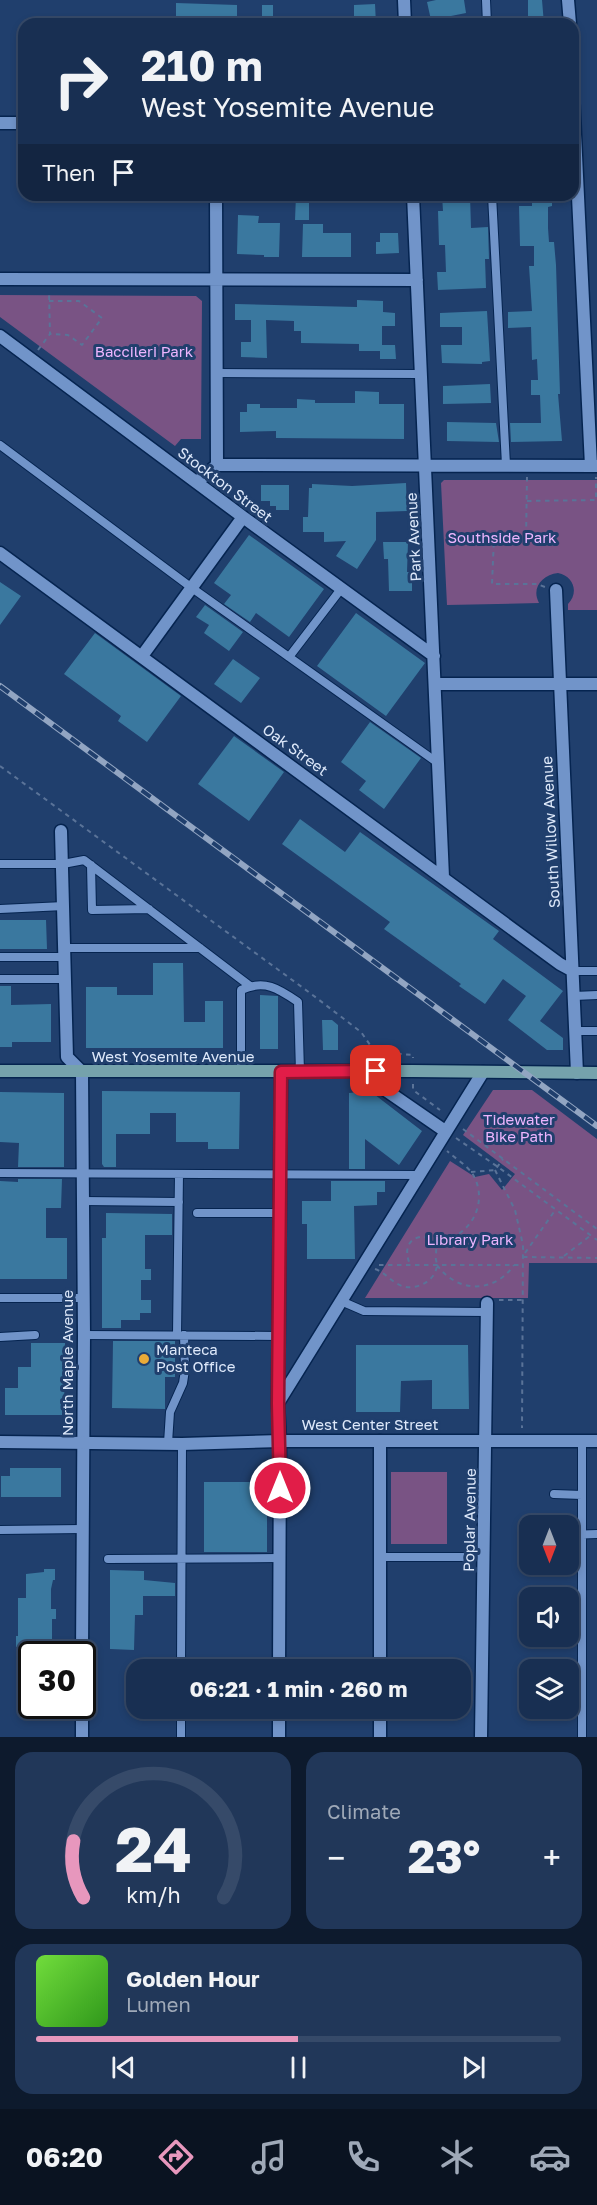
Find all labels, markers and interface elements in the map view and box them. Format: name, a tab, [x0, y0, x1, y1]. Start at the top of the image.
text: 210 m	[141, 40, 263, 90]
icon: right	[42, 42, 120, 120]
text: West Yosemite Avenue	[141, 91, 434, 123]
icon: arrive	[107, 156, 140, 189]
text: Then	[42, 159, 95, 186]
park label: Baccileri Park	[95, 342, 194, 360]
street label: Stockton Street	[175, 443, 276, 526]
street label: Park Avenue	[402, 492, 424, 582]
park label: Southside Park	[447, 528, 557, 546]
street label: Oak Street	[259, 720, 332, 779]
street label: South Willow Avenue	[537, 755, 563, 909]
pin	[350, 1045, 401, 1096]
street label: West Yosemite Avenue	[92, 1047, 255, 1065]
icon: arrive	[359, 1054, 392, 1087]
park label: Tidewater Bike Path	[483, 1110, 555, 1145]
park label: Library Park	[427, 1230, 514, 1248]
street label: North Maple Avenue	[58, 1290, 76, 1436]
place label: Manteca Post Office	[156, 1340, 236, 1375]
marker: Manteca Post Office	[137, 1352, 151, 1366]
street label: West Center Street	[302, 1415, 438, 1433]
position arrow	[248, 1456, 312, 1520]
street label: Poplar Avenue	[459, 1468, 479, 1572]
north arrow	[519, 1515, 579, 1575]
map controls	[519, 1515, 579, 1719]
button: sound	[519, 1587, 579, 1647]
speed limit sign: 30	[18, 1641, 96, 1719]
button: layers	[519, 1659, 579, 1719]
text: 06:21 · 1 min · 260 m	[190, 1675, 408, 1702]
text: Climate	[327, 1799, 401, 1823]
text: 24	[114, 1811, 192, 1886]
text: 23°	[408, 1829, 480, 1883]
text: −	[327, 1838, 345, 1877]
text: +	[543, 1838, 561, 1877]
text: km/h	[126, 1882, 180, 1908]
text: Golden Hour	[126, 1965, 260, 1992]
text: Lumen	[126, 1992, 191, 2016]
icon: previous	[107, 2051, 140, 2084]
icon: pause	[282, 2051, 315, 2084]
icon: next	[457, 2051, 490, 2084]
icon: directions	[155, 2136, 197, 2178]
icon: music	[248, 2136, 290, 2178]
icon: phone	[342, 2136, 384, 2178]
icon: climate	[436, 2136, 478, 2178]
icon: car	[529, 2136, 571, 2178]
text: 06:20	[26, 2141, 103, 2173]

